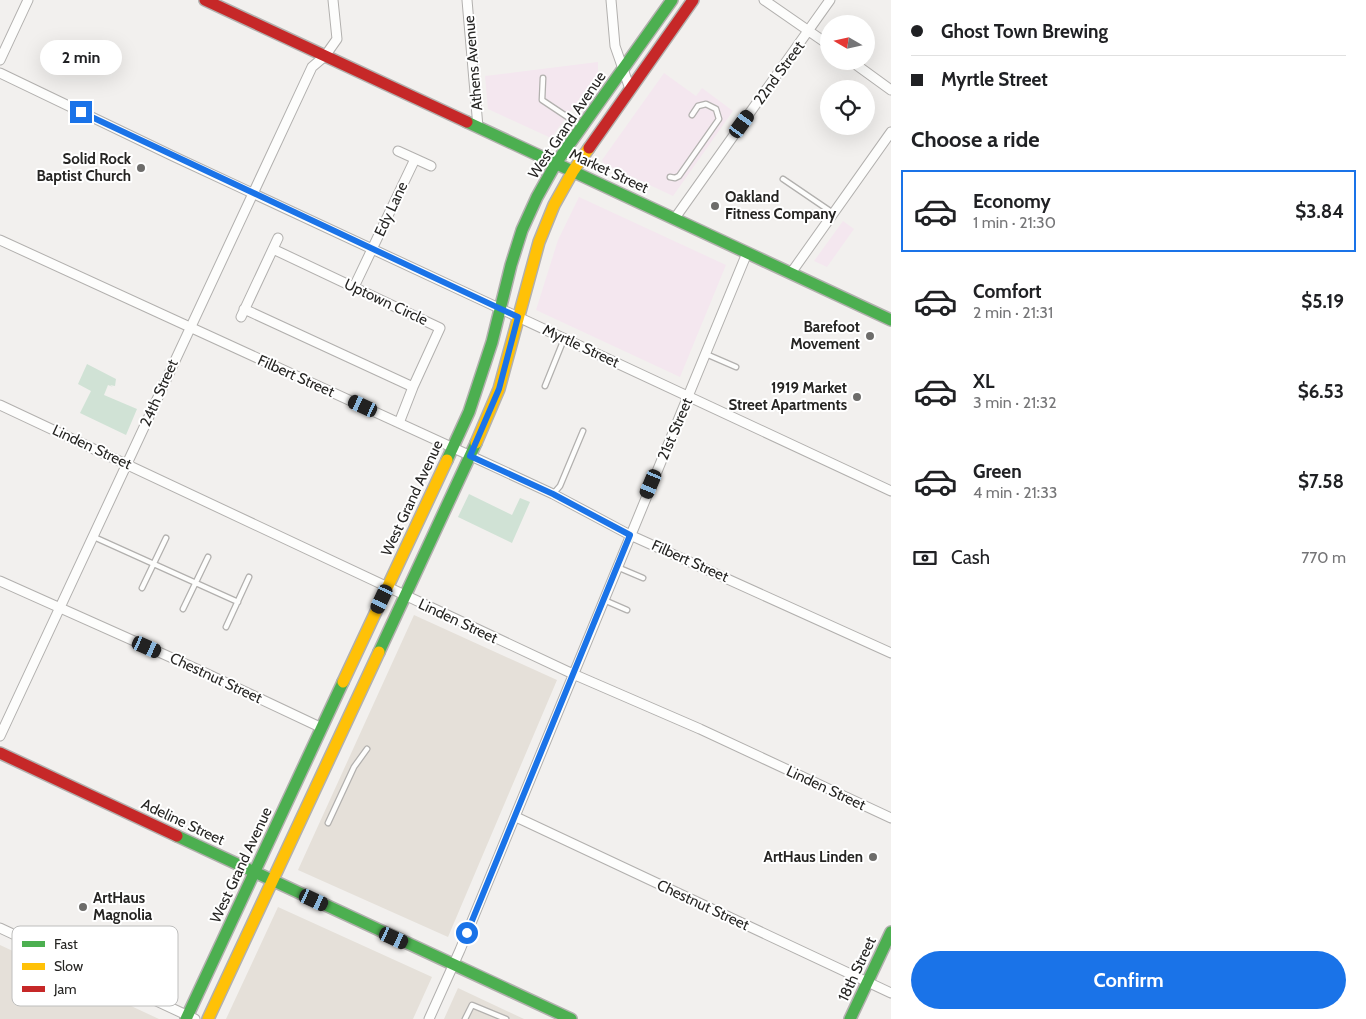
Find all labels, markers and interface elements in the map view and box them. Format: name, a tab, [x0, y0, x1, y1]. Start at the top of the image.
street label: Athens Avenue	[460, 14, 486, 111]
north arrow	[820, 15, 875, 70]
map controls	[820, 15, 875, 135]
text: Ghost Town Brewing	[941, 20, 1108, 43]
street label: 22nd Street	[750, 38, 808, 108]
callout: 2 min	[40, 39, 122, 74]
text: 2 min	[62, 48, 100, 67]
street label: West Grand Avenue	[524, 68, 610, 182]
text: Myrtle Street	[941, 68, 1048, 91]
button: locate	[820, 80, 875, 135]
route end	[70, 101, 92, 123]
car	[727, 107, 756, 141]
text: Choose a ride	[911, 126, 1040, 153]
street label: Market Street	[567, 145, 651, 197]
place label: Solid Rock Baptist Church	[36, 150, 132, 185]
marker: Solid Rock Baptist Church	[135, 162, 147, 174]
street label: Edy Lane	[371, 179, 412, 239]
place label: Oakland Fitness Company	[725, 188, 837, 223]
icon: car	[913, 189, 958, 234]
text: Economy	[973, 190, 1051, 213]
marker: Oakland Fitness Company	[709, 200, 721, 212]
text: $3.84	[1295, 200, 1344, 223]
text: 1 min · 21:30	[973, 213, 1056, 232]
street label: Uptown Circle	[341, 275, 431, 329]
icon: car	[913, 279, 958, 324]
text: Comfort	[973, 280, 1042, 303]
text: $5.19	[1301, 290, 1344, 313]
text: 2 min · 21:31	[973, 303, 1053, 322]
place label: Barefoot Movement	[790, 318, 860, 353]
street label: Myrtle Street	[540, 320, 622, 372]
marker: Barefoot Movement	[864, 330, 876, 342]
street label: Filbert Street	[255, 351, 337, 401]
street label: 24th Street	[136, 357, 182, 429]
icon: car	[913, 369, 958, 414]
text: XL	[973, 370, 994, 393]
place label: 1919 Market Street Apartments	[729, 379, 847, 414]
text: $6.53	[1298, 380, 1344, 403]
marker: 1919 Market Street Apartments	[851, 391, 863, 403]
car	[346, 393, 379, 419]
text: 3 min · 21:32	[973, 393, 1057, 412]
street label: 21st Street	[654, 395, 696, 463]
street label: Linden Street	[49, 421, 135, 473]
street label: West Grand Avenue	[377, 437, 447, 559]
icon: car	[913, 459, 958, 504]
text: Green	[973, 460, 1022, 483]
car	[638, 467, 663, 501]
text: $7.58	[1298, 470, 1344, 493]
text: 4 min · 21:33	[973, 483, 1057, 502]
street label: Filbert Street	[649, 536, 731, 586]
icon: cash	[911, 544, 939, 572]
text: Cash	[951, 546, 990, 569]
text: 770 m	[1301, 548, 1346, 567]
car	[368, 582, 395, 616]
street label: Linden Street	[415, 595, 501, 647]
car	[130, 634, 163, 660]
street label: Chestnut Street	[167, 649, 265, 707]
street label: Linden Street	[783, 762, 869, 814]
street label: Adeline Street	[139, 795, 227, 849]
street label: West Grand Avenue	[206, 804, 276, 926]
place label: ArtHaus Linden	[764, 848, 863, 866]
marker: ArtHaus Linden	[867, 851, 879, 863]
street label: Chestnut Street	[654, 876, 752, 934]
car	[297, 887, 330, 913]
place label: ArtHaus Magnolia	[93, 889, 153, 924]
marker: ArtHaus Magnolia	[77, 901, 89, 913]
route start	[456, 922, 478, 944]
car	[377, 925, 410, 951]
legend	[12, 926, 178, 1006]
street label: 18th Street	[834, 934, 880, 1004]
text: Fast	[54, 935, 78, 953]
button: Confirm	[911, 951, 1346, 1009]
text: Slow	[54, 957, 83, 975]
text: Jam	[53, 980, 76, 998]

